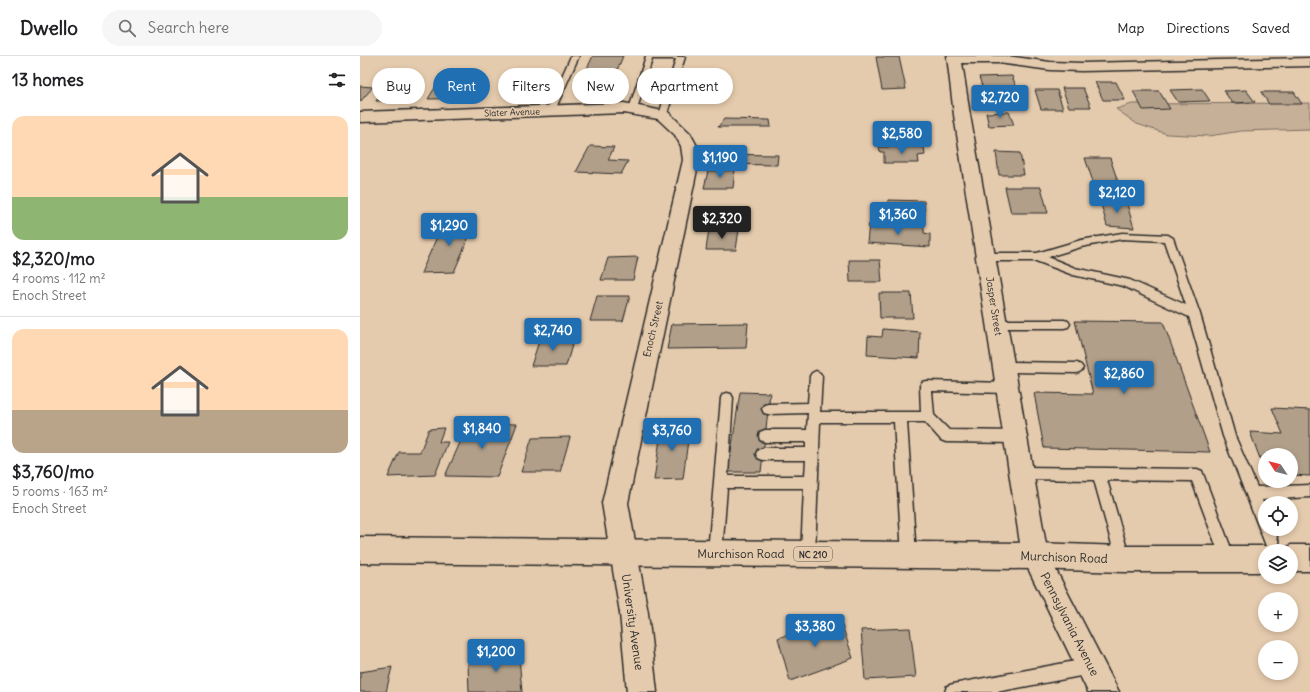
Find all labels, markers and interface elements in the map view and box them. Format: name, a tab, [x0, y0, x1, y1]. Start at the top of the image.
search box	[102, 10, 382, 46]
text: Dwello	[20, 16, 78, 40]
icon: search	[116, 17, 138, 39]
text: Search here	[148, 18, 229, 37]
text: Map	[1117, 19, 1144, 37]
text: Directions	[1166, 19, 1230, 37]
text: Saved	[1252, 19, 1290, 37]
chip: Buy	[372, 68, 425, 104]
chip: Rent	[433, 68, 490, 104]
chip: Filters	[498, 68, 564, 104]
chip: New	[572, 68, 629, 104]
chip: Apartment	[637, 68, 733, 104]
text: 13 homes	[12, 69, 84, 91]
icon: filters	[326, 69, 348, 91]
pin: $2,720	[967, 85, 1033, 119]
text: $2,720	[980, 89, 1020, 106]
street label: Slater Avenue	[484, 106, 540, 118]
pin: $2,580	[869, 121, 935, 155]
text: $2,580	[882, 125, 922, 142]
icon: home	[144, 142, 216, 214]
pin: $1,190	[687, 145, 753, 179]
text: $1,190	[702, 149, 738, 166]
pin: $2,120	[1084, 180, 1150, 214]
text: $2,120	[1098, 184, 1136, 201]
pin: $1,360	[865, 202, 931, 236]
pin: $2,320	[689, 206, 755, 240]
text: $1,360	[879, 206, 917, 223]
text: $2,320	[702, 210, 742, 227]
pin: $1,290	[416, 213, 482, 247]
text: $1,290	[430, 217, 468, 234]
text: $2,320/mo	[12, 248, 95, 270]
text: 4 rooms · 112 m²	[12, 270, 106, 287]
street label: Jasper Street	[983, 276, 1005, 337]
text: Enoch Street	[12, 287, 86, 304]
street label: Enoch Street	[640, 299, 666, 358]
pin: $2,740	[520, 318, 586, 352]
text: $2,740	[533, 322, 573, 339]
icon: home	[144, 355, 216, 427]
pin: $2,860	[1091, 361, 1157, 395]
text: $2,860	[1104, 365, 1144, 382]
pin: $1,840	[449, 416, 515, 450]
pin: $3,760	[639, 418, 705, 452]
text: $1,840	[463, 420, 501, 437]
text: $3,760	[652, 422, 692, 439]
north arrow	[1258, 448, 1298, 488]
map controls	[1258, 448, 1298, 680]
text: $3,760/mo	[12, 461, 94, 483]
text: 5 rooms · 163 m²	[12, 483, 108, 500]
button: locate	[1258, 496, 1298, 536]
text: Enoch Street	[12, 500, 86, 517]
button: layers	[1258, 544, 1298, 584]
street label: Murchison Road	[697, 546, 785, 561]
road number: NC 210	[794, 547, 832, 561]
street label: Murchison Road	[1020, 548, 1108, 566]
street label: Pennsylvania Avenue	[1037, 570, 1103, 678]
street label: University Avenue	[619, 573, 647, 671]
button: +	[1258, 592, 1298, 632]
pin: $3,380	[782, 614, 848, 648]
text: $3,380	[795, 618, 835, 635]
pin: $1,200	[463, 639, 529, 673]
button: −	[1258, 640, 1298, 680]
text: $1,200	[476, 643, 516, 660]

